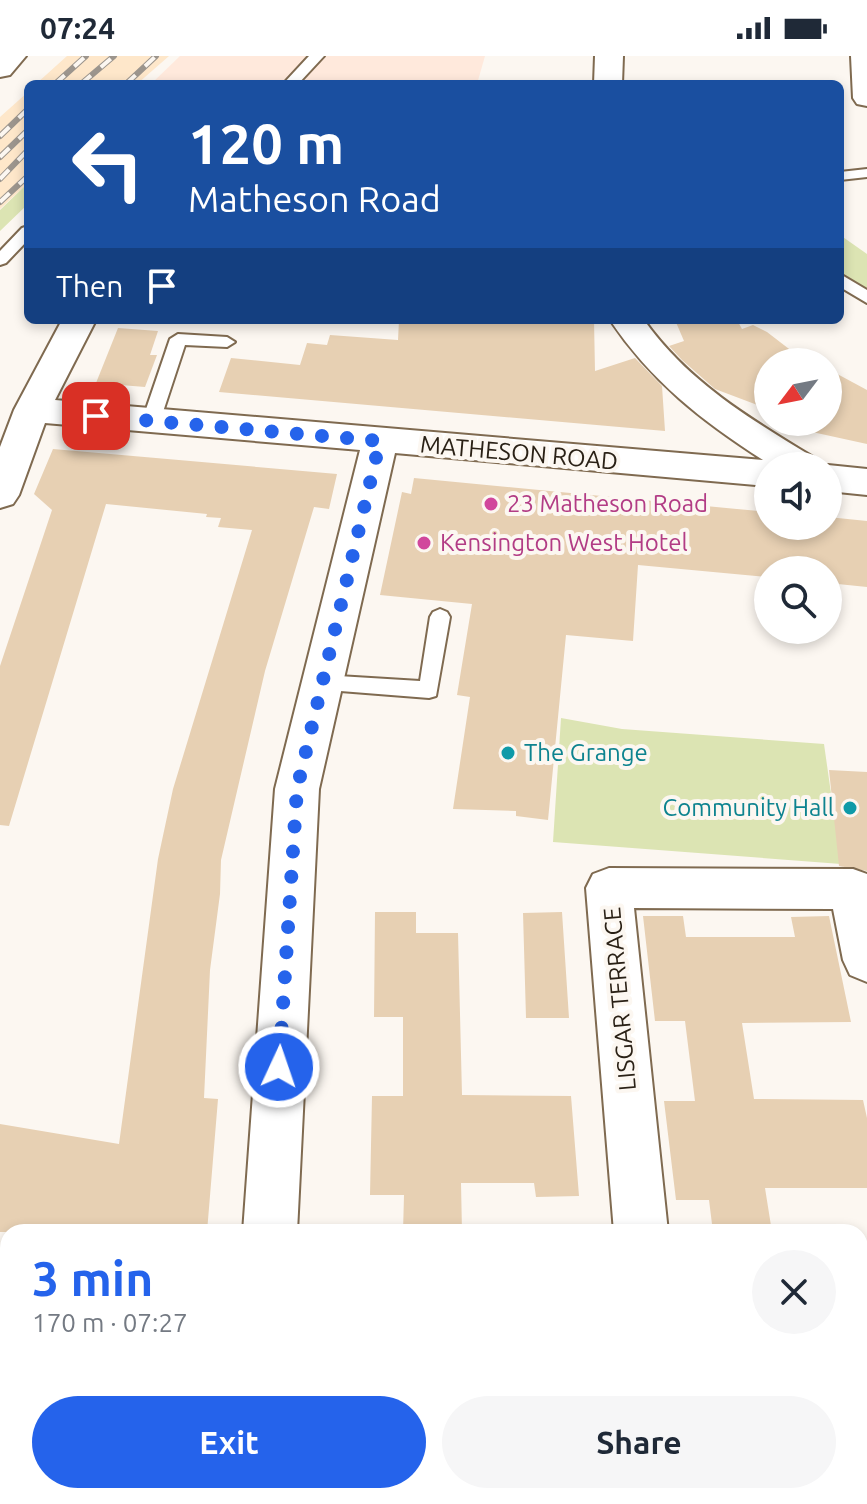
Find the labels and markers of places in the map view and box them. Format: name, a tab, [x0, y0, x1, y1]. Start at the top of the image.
pin	[62, 382, 130, 450]
place label: 23 Matheson Road	[507, 490, 708, 517]
marker: 23 Matheson Road	[482, 495, 500, 513]
place label: Kensington West Hotel	[440, 529, 688, 556]
marker: Kensington West Hotel	[415, 534, 433, 552]
place label: The Grange	[524, 739, 648, 766]
marker: The Grange	[499, 744, 517, 762]
place label: Community Hall	[662, 794, 834, 821]
marker: Community Hall	[841, 799, 859, 817]

